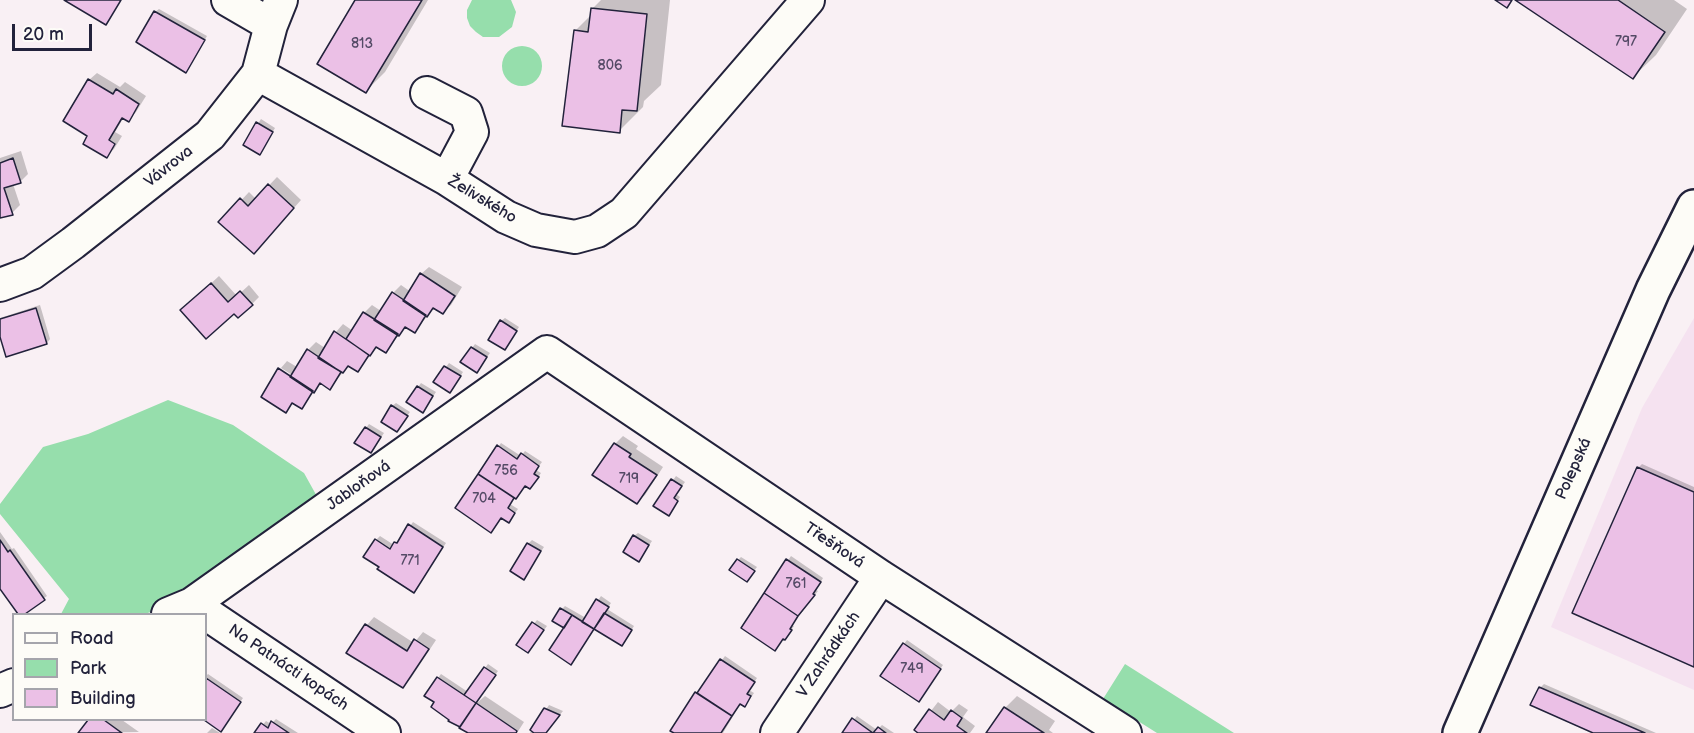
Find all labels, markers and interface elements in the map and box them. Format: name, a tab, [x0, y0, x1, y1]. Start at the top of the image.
scale bar	[15, 12, 94, 50]
text: 20 m	[23, 24, 64, 45]
house number: 797	[1615, 34, 1637, 50]
house number: 813	[351, 36, 373, 52]
house number: 806	[598, 58, 622, 74]
street label: Vávrova	[141, 142, 197, 192]
street label: Želivského	[444, 172, 520, 228]
street label: Polepská	[1552, 435, 1596, 503]
street label: Jabloňová	[323, 457, 395, 515]
house number: 756	[494, 463, 518, 479]
house number: 719	[619, 471, 639, 487]
house number: 704	[472, 491, 496, 507]
street label: Třešňová	[800, 519, 868, 573]
house number: 771	[400, 553, 420, 569]
house number: 761	[786, 576, 806, 592]
street label: V Zahrádkách	[793, 608, 865, 702]
legend	[12, 613, 207, 721]
street label: Na Patnácti kopách	[224, 621, 352, 715]
text: Road	[70, 628, 114, 649]
text: Park	[70, 658, 106, 679]
house number: 749	[900, 661, 924, 677]
text: Building	[70, 688, 136, 709]

